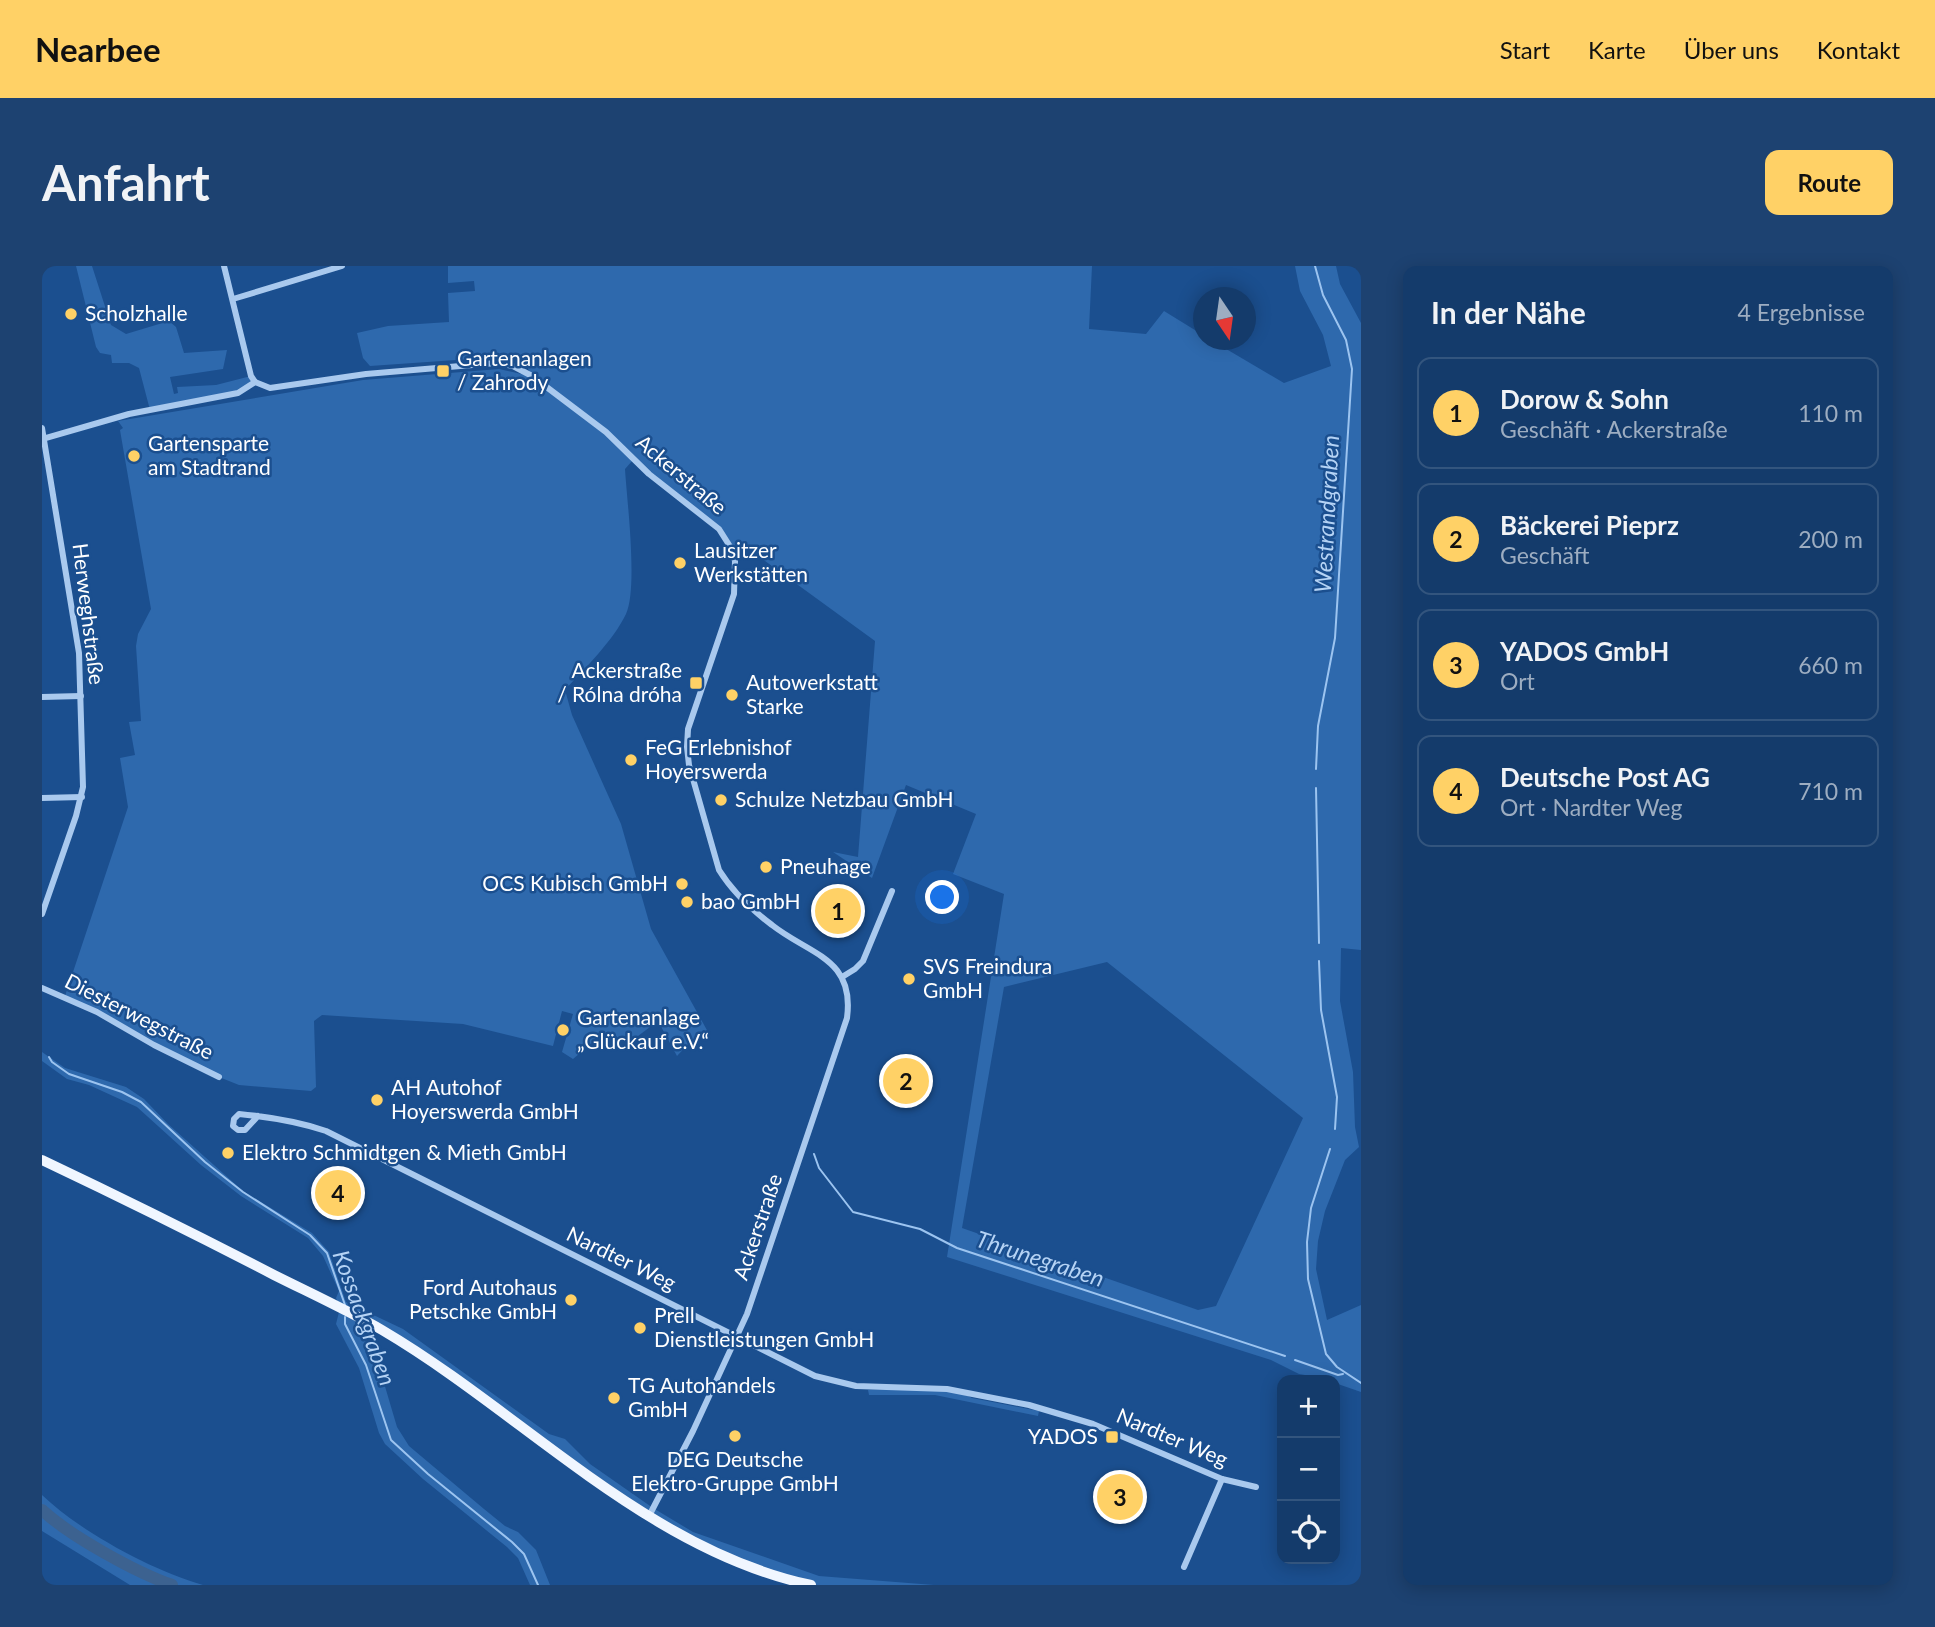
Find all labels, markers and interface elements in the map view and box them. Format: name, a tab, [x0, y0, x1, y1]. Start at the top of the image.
text: Nearbee	[35, 29, 161, 69]
text: Start	[1500, 35, 1550, 64]
text: Karte	[1588, 35, 1646, 64]
text: Über uns	[1684, 35, 1779, 64]
text: Kontakt	[1817, 35, 1900, 64]
button: Route	[1765, 150, 1893, 215]
text: Anfahrt	[42, 153, 210, 211]
north arrow	[1193, 287, 1256, 350]
text: In der Nähe	[1431, 294, 1586, 330]
text: 4 Ergebnisse	[1737, 298, 1865, 326]
place label: Scholzhalle	[85, 300, 188, 325]
marker: Scholzhalle	[63, 306, 79, 322]
place label: Gartenanlagen / Zahrody	[457, 345, 592, 394]
marker: Gartenanlagen / Zahrody	[435, 363, 451, 379]
text: Dorow & Sohn	[1500, 383, 1669, 415]
text: 1	[1449, 399, 1463, 427]
text: 110 m	[1798, 399, 1863, 427]
text: Geschäft · Ackerstraße	[1500, 415, 1728, 443]
street label: Ackerstraße	[632, 429, 732, 519]
place label: Gartensparte am Stadtrand	[148, 430, 271, 479]
water label: Westrandgraben	[1308, 434, 1344, 594]
marker: Gartensparte am Stadtrand	[126, 448, 142, 464]
text: Bäckerei Pieprz	[1500, 509, 1679, 541]
text: 2	[1449, 525, 1463, 553]
text: 200 m	[1798, 525, 1863, 553]
place label: Lausitzer Werkstätten	[694, 537, 808, 586]
text: Geschäft	[1500, 541, 1590, 569]
street label: Herweghstraße	[68, 542, 111, 686]
marker: Lausitzer Werkstätten	[672, 555, 688, 571]
text: YADOS GmbH	[1500, 635, 1669, 667]
text: 3	[1449, 651, 1463, 679]
text: 660 m	[1798, 651, 1863, 679]
place label: Ackerstraße / Rólna dróha	[557, 657, 682, 706]
text: Ort	[1500, 667, 1535, 695]
place label: Autowerkstatt Starke	[746, 669, 879, 718]
marker: Ackerstraße / Rólna dróha	[688, 675, 704, 691]
marker: Autowerkstatt Starke	[724, 687, 740, 703]
place label: FeG Erlebnishof Hoyerswerda	[645, 734, 792, 783]
marker: FeG Erlebnishof Hoyerswerda	[623, 752, 639, 768]
text: Deutsche Post AG	[1500, 761, 1710, 793]
text: 4	[1449, 777, 1463, 805]
text: 710 m	[1798, 777, 1863, 805]
place label: Schulze Netzbau GmbH	[735, 786, 953, 811]
marker: Schulze Netzbau GmbH	[713, 792, 729, 808]
text: Ort · Nardter Weg	[1500, 793, 1682, 821]
place label: Pneuhage	[780, 853, 871, 878]
marker: Pneuhage	[758, 859, 774, 875]
place label: OCS Kubisch GmbH	[482, 870, 668, 895]
marker: OCS Kubisch GmbH	[674, 876, 690, 892]
your location	[925, 880, 959, 914]
pin: 1	[815, 885, 861, 937]
place label: bao GmbH	[701, 888, 800, 913]
marker: bao GmbH	[679, 894, 695, 910]
place label: SVS Freindura GmbH	[923, 953, 1052, 1002]
street label: Diesterwegstraße	[61, 967, 218, 1064]
marker: SVS Freindura GmbH	[901, 971, 917, 987]
place label: Gartenanlage „Glückauf e.V.“	[577, 1004, 709, 1053]
marker: Gartenanlage „Glückauf e.V.“	[555, 1022, 571, 1038]
pin: 2	[883, 1055, 929, 1107]
place label: AH Autohof Hoyerswerda GmbH	[391, 1074, 579, 1123]
marker: AH Autohof Hoyerswerda GmbH	[369, 1092, 385, 1108]
place label: Elektro Schmidtgen & Mieth GmbH	[242, 1139, 567, 1164]
marker: Elektro Schmidtgen & Mieth GmbH	[220, 1145, 236, 1161]
pin: 4	[315, 1167, 361, 1219]
street label: Ackerstraße	[727, 1170, 786, 1283]
street label: Nardter Weg	[563, 1220, 680, 1295]
water label: Thrunegraben	[973, 1224, 1108, 1292]
water label: Kossackgraben	[327, 1246, 402, 1389]
place label: Ford Autohaus Petschke GmbH	[409, 1274, 557, 1323]
marker: Ford Autohaus Petschke GmbH	[563, 1292, 579, 1308]
place label: Prell Dienstleistungen GmbH	[654, 1302, 874, 1351]
marker: Prell Dienstleistungen GmbH	[632, 1320, 648, 1336]
place label: TG Autohandels GmbH	[628, 1372, 776, 1421]
map controls	[1277, 1375, 1340, 1564]
button: +	[1277, 1375, 1340, 1438]
marker: TG Autohandels GmbH	[606, 1390, 622, 1406]
street label: Nardter Weg	[1113, 1402, 1232, 1471]
place label: YADOS	[1028, 1423, 1098, 1448]
marker: DEG Deutsche Elektro-Gruppe GmbH	[727, 1428, 743, 1444]
marker: YADOS	[1104, 1429, 1120, 1445]
button: −	[1277, 1438, 1340, 1501]
place label: DEG Deutsche Elektro-Gruppe GmbH	[631, 1446, 839, 1495]
pin: 3	[1097, 1471, 1143, 1523]
button: locate	[1277, 1501, 1340, 1564]

